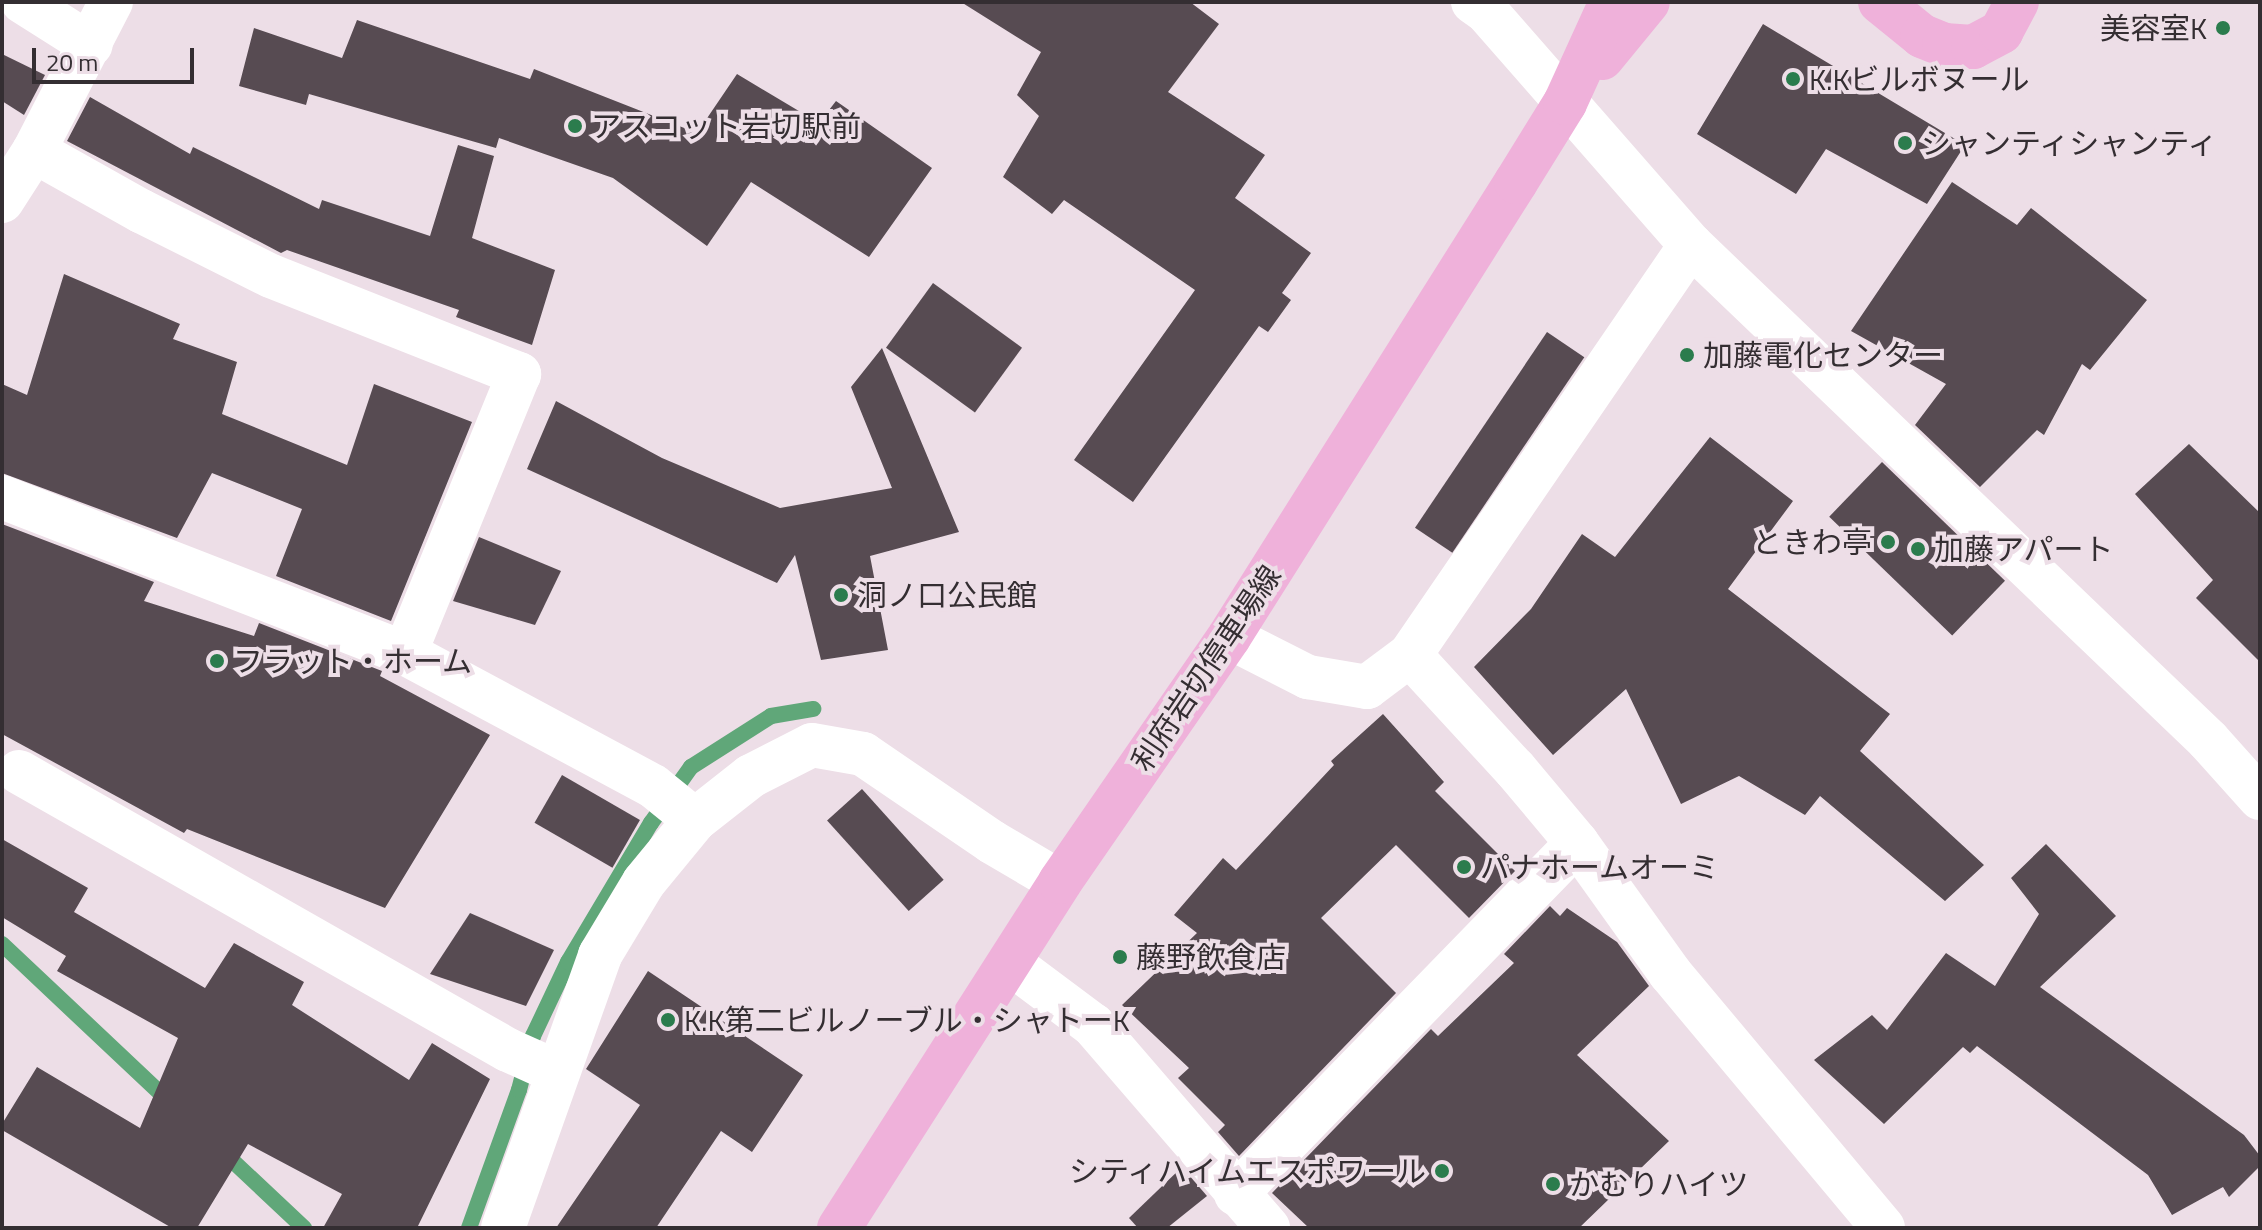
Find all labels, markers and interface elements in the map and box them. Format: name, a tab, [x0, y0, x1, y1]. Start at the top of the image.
place label: 美容室K	[2100, 10, 2207, 46]
marker: 美容室K	[2214, 19, 2232, 37]
scale bar	[36, 32, 198, 82]
text: 20 m	[46, 44, 98, 80]
place label: K.Kビルボヌール	[1809, 61, 2030, 97]
marker: K.Kビルボヌール	[1784, 70, 1802, 88]
place label: アスコット岩切駅前	[591, 108, 861, 144]
marker: アスコット岩切駅前	[566, 117, 584, 135]
place label: シャンティシャンティ	[1921, 125, 2221, 161]
marker: シャンティシャンティ	[1896, 134, 1914, 152]
place label: 加藤電化センター	[1703, 337, 1943, 373]
marker: 加藤電化センター	[1678, 346, 1696, 364]
place label: ときわ亭	[1752, 524, 1872, 560]
place label: 加藤アパート	[1934, 531, 2114, 567]
marker: ときわ亭	[1879, 533, 1897, 551]
marker: 加藤アパート	[1909, 540, 1927, 558]
street label: 利府岩切停車場線	[1124, 558, 1288, 778]
place label: 洞ノ口公民館	[857, 577, 1037, 613]
marker: 洞ノ口公民館	[832, 586, 850, 604]
place label: フラット・ホーム	[233, 643, 473, 679]
marker: フラット・ホーム	[208, 652, 226, 670]
place label: パナホームオーミ	[1480, 849, 1720, 885]
marker: パナホームオーミ	[1455, 858, 1473, 876]
place label: 藤野飲食店	[1136, 939, 1286, 975]
marker: 藤野飲食店	[1111, 948, 1129, 966]
place label: K.K第二ビルノーブル・シャトーK	[684, 1002, 1132, 1038]
marker: K.K第二ビルノーブル・シャトーK	[659, 1011, 677, 1029]
place label: シティハイムエスポワール	[1066, 1153, 1426, 1189]
marker: シティハイムエスポワール	[1433, 1162, 1451, 1180]
place label: かむりハイツ	[1569, 1166, 1749, 1202]
marker: かむりハイツ	[1544, 1175, 1562, 1193]

